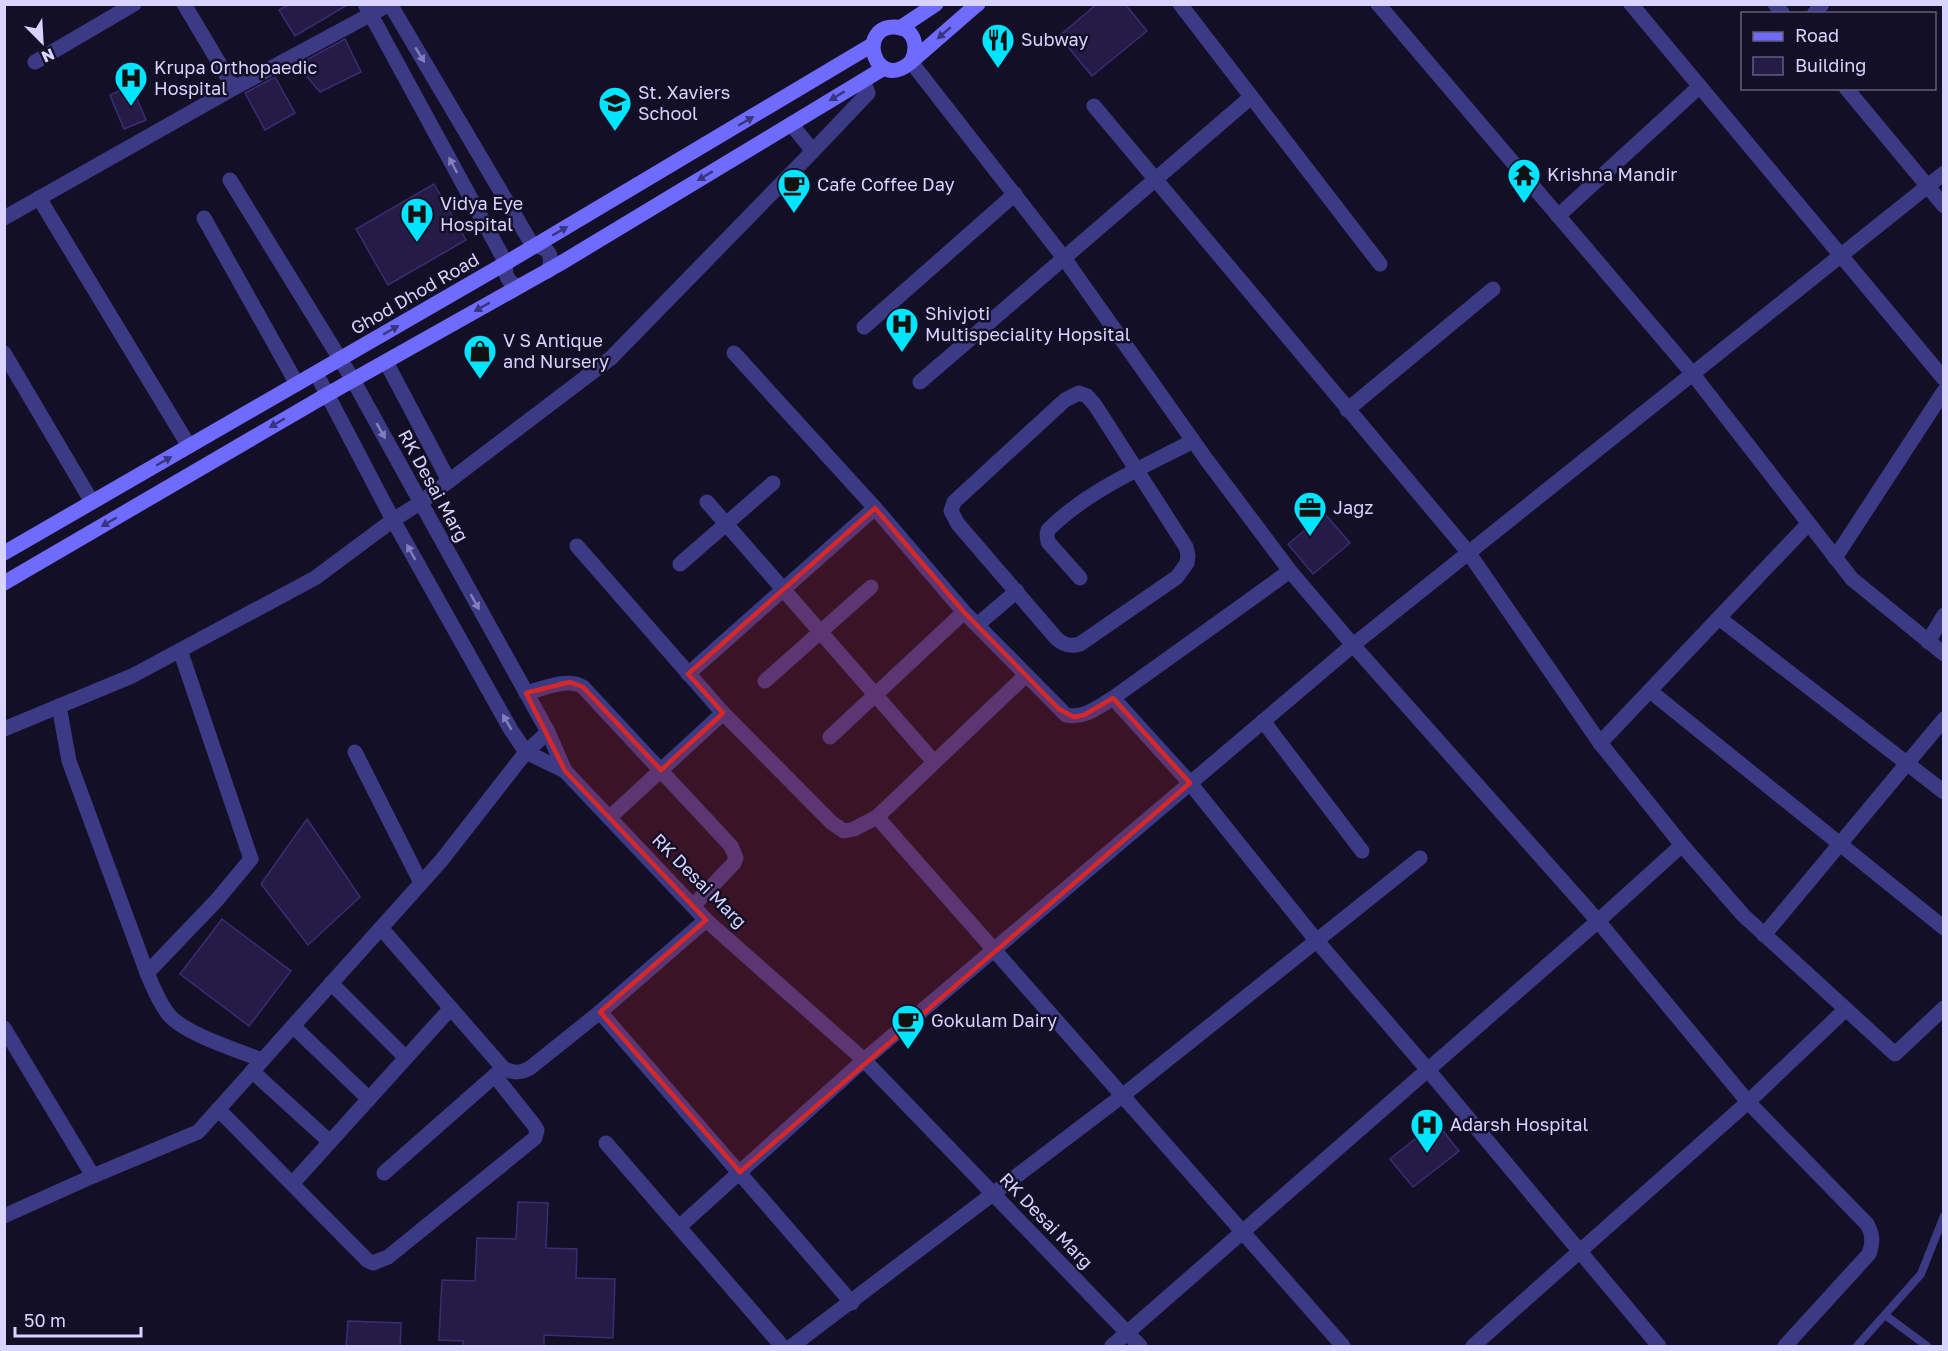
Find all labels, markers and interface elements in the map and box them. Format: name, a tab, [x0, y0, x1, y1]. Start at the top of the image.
north arrow	[12, 12, 72, 72]
legend	[1741, 12, 1936, 90]
restaurant icon: Subway	[980, 22, 1016, 69]
text: Road	[1795, 24, 1839, 46]
one-way arrow	[937, 26, 952, 39]
place label: Subway	[1021, 28, 1088, 50]
text: N	[38, 44, 58, 67]
one-way arrow	[414, 47, 425, 63]
text: Building	[1795, 54, 1866, 76]
place label: Krupa Orthopaedic Hospital	[154, 56, 317, 99]
hospital icon: Krupa Orthopaedic Hospital	[113, 60, 149, 107]
place label: St. Xaviers School	[638, 81, 730, 124]
school or university icon: St. Xaviers School	[597, 85, 633, 132]
one-way arrow	[829, 91, 845, 102]
one-way arrow	[738, 116, 755, 126]
one-way arrow	[448, 156, 458, 173]
temple icon: Krishna Mandir	[1506, 157, 1542, 204]
place label: Krishna Mandir	[1547, 163, 1677, 185]
cafe icon: Cafe Coffee Day	[776, 167, 812, 214]
one-way arrow	[696, 171, 713, 182]
place label: Cafe Coffee Day	[817, 173, 955, 195]
place label: Vidya Eye Hospital	[440, 192, 523, 235]
hospital icon: Vidya Eye Hospital	[399, 196, 435, 243]
one-way arrow	[551, 226, 568, 236]
street label: Ghod Dhod Road	[347, 248, 482, 339]
one-way arrow	[473, 302, 490, 312]
place label: Shivjoti Multispeciality Hopsital	[925, 302, 1131, 345]
hospital icon: Shivjoti Multispeciality Hopsital	[884, 306, 920, 353]
one-way arrow	[383, 325, 400, 335]
place label: V S Antique and Nursery	[503, 329, 609, 372]
shop icon: V S Antique and Nursery	[462, 333, 498, 380]
one-way arrow	[269, 418, 286, 428]
one-way arrow	[376, 423, 386, 440]
street label: RK Desai Marg	[394, 426, 474, 545]
one-way arrow	[156, 455, 172, 466]
office icon: Jagz	[1292, 490, 1328, 537]
place label: Jagz	[1333, 496, 1373, 518]
one-way arrow	[101, 517, 117, 528]
one-way arrow	[406, 543, 416, 560]
one-way arrow	[470, 594, 480, 611]
one-way arrow	[502, 713, 512, 730]
street label: RK Desai Marg	[648, 828, 752, 932]
cafe icon: Gokulam Dairy	[890, 1003, 926, 1050]
place label: Gokulam Dairy	[931, 1009, 1057, 1031]
hospital icon: Adarsh Hospital	[1409, 1107, 1445, 1154]
place label: Adarsh Hospital	[1450, 1113, 1589, 1135]
street label: RK Desai Marg	[995, 1168, 1098, 1273]
scale bar	[15, 1300, 141, 1338]
text: 50 m	[24, 1309, 66, 1331]

